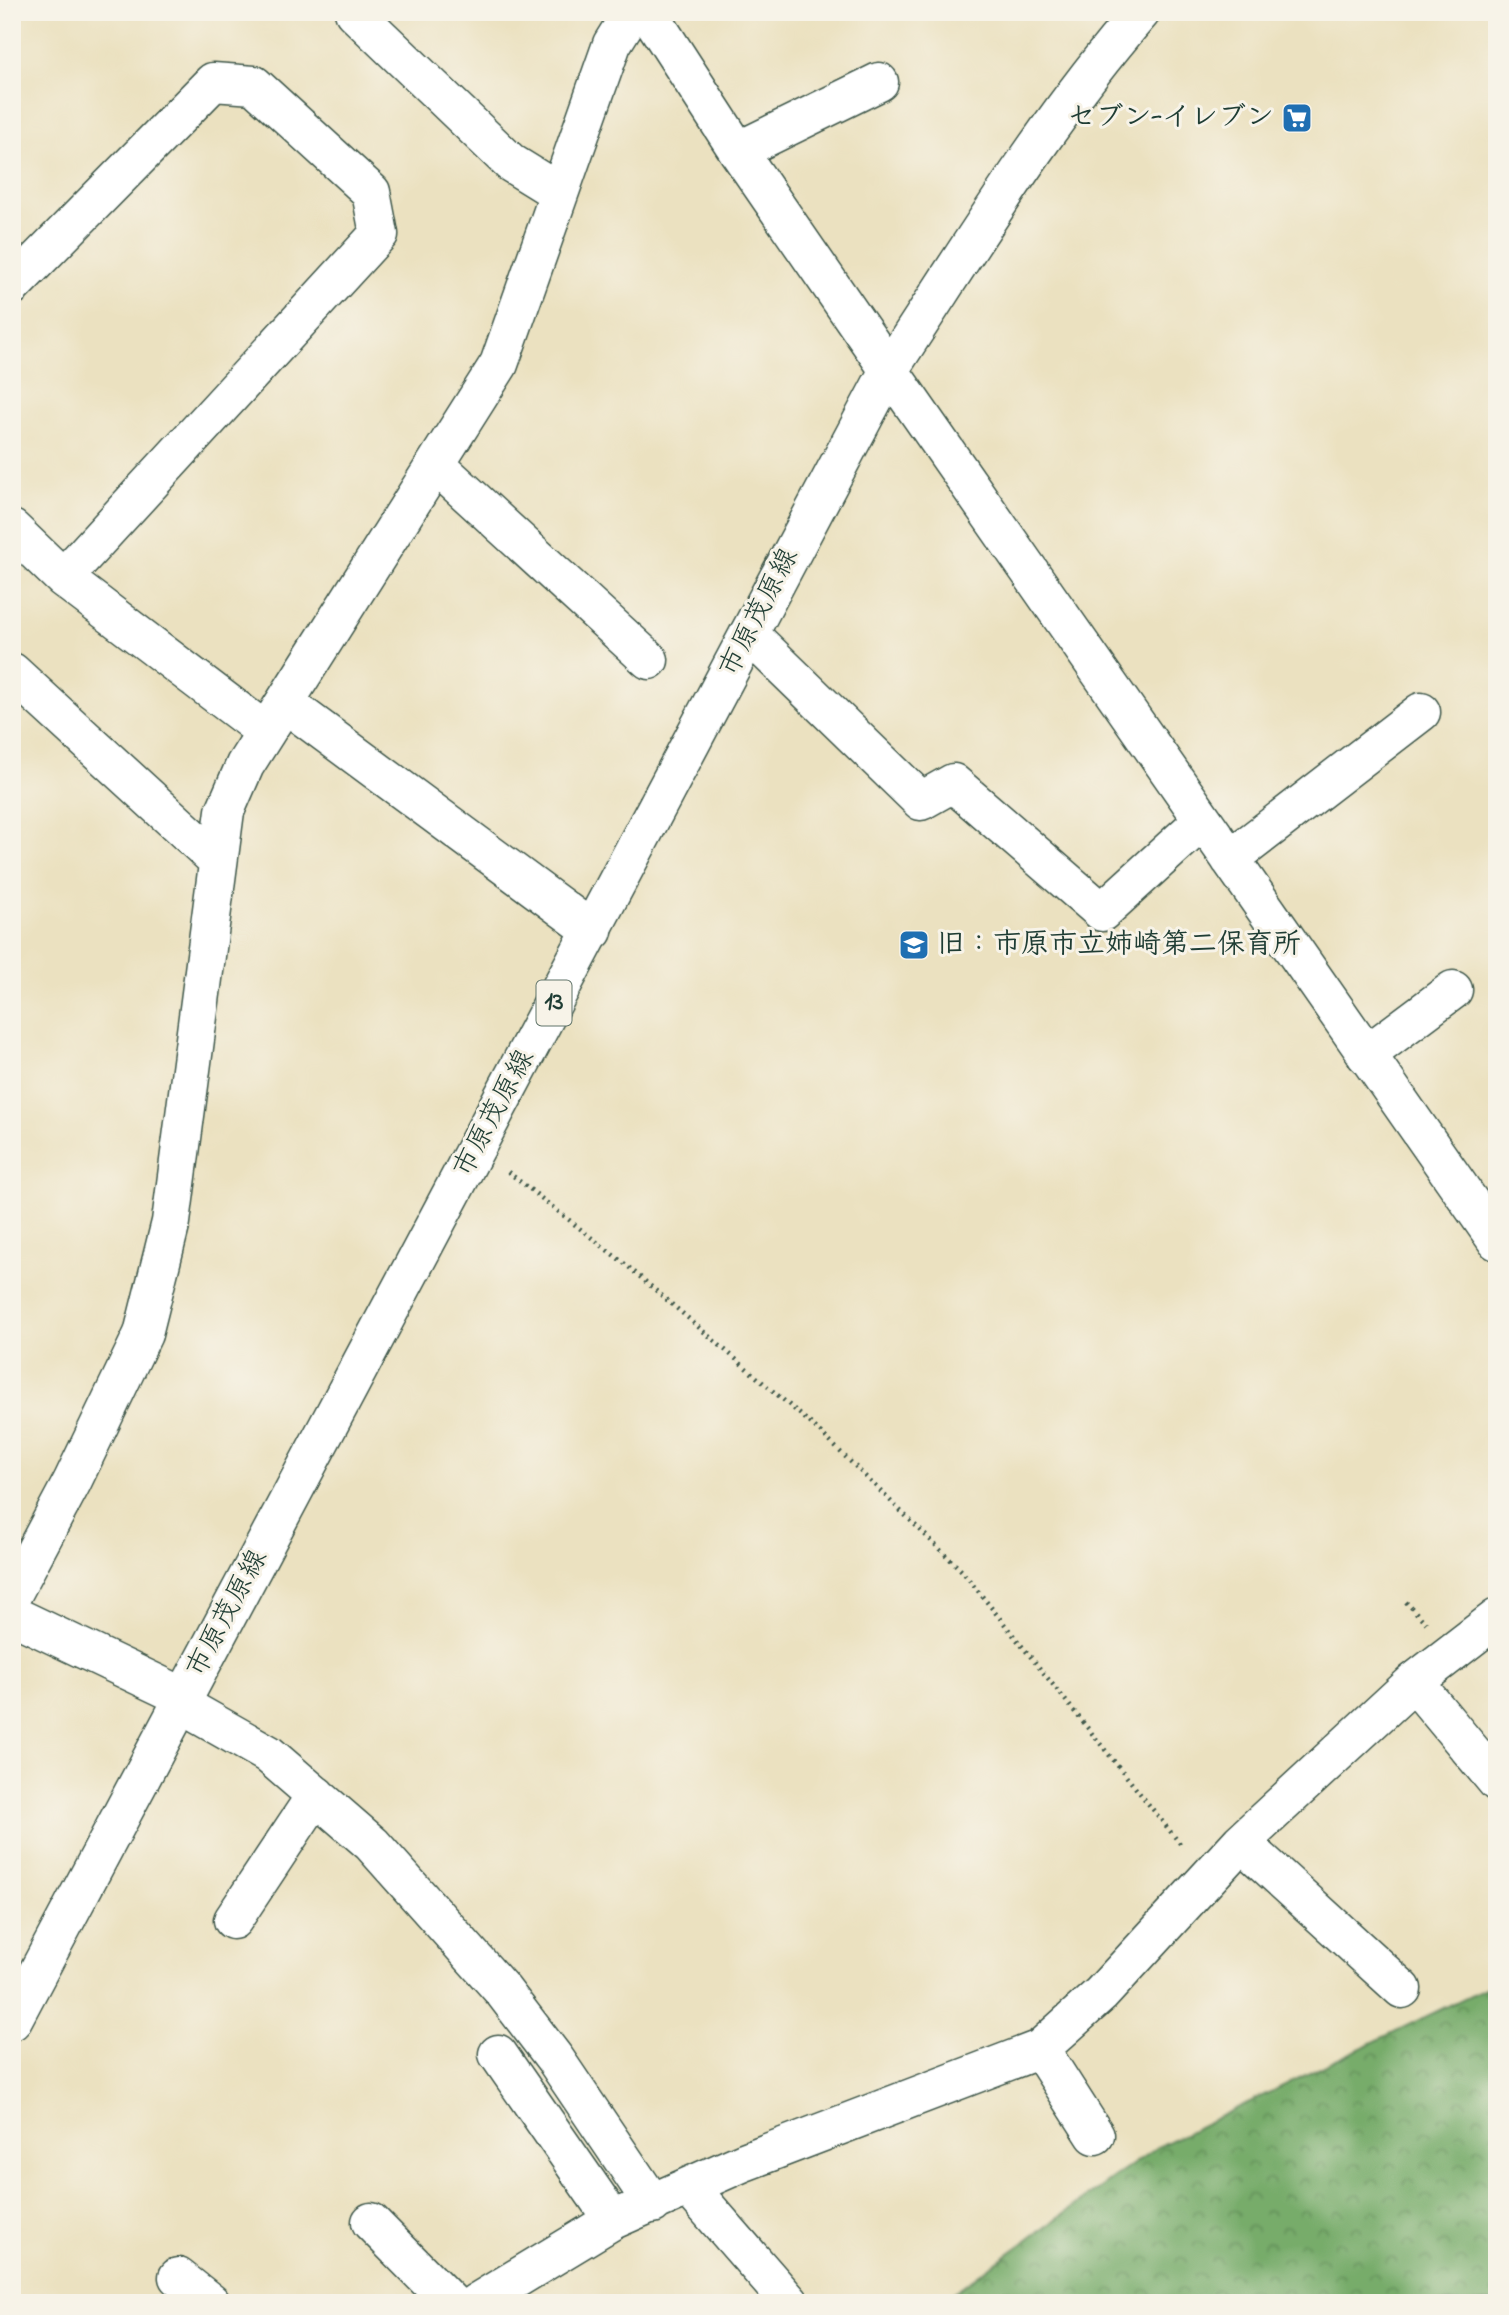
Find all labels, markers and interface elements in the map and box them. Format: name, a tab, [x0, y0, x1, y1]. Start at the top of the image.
place label: セブン-イレブン	[1067, 98, 1274, 139]
supermarket icon: セブン-イレブン	[1280, 101, 1314, 135]
street label: 市原茂原線	[710, 541, 810, 685]
place label: 旧：市原市立姉崎第二保育所	[937, 925, 1301, 966]
school or university icon: 旧：市原市立姉崎第二保育所	[897, 928, 931, 962]
road number: 13	[536, 980, 572, 1026]
street label: 市原茂原線	[444, 1043, 546, 1185]
street label: 市原茂原線	[177, 1543, 279, 1685]

